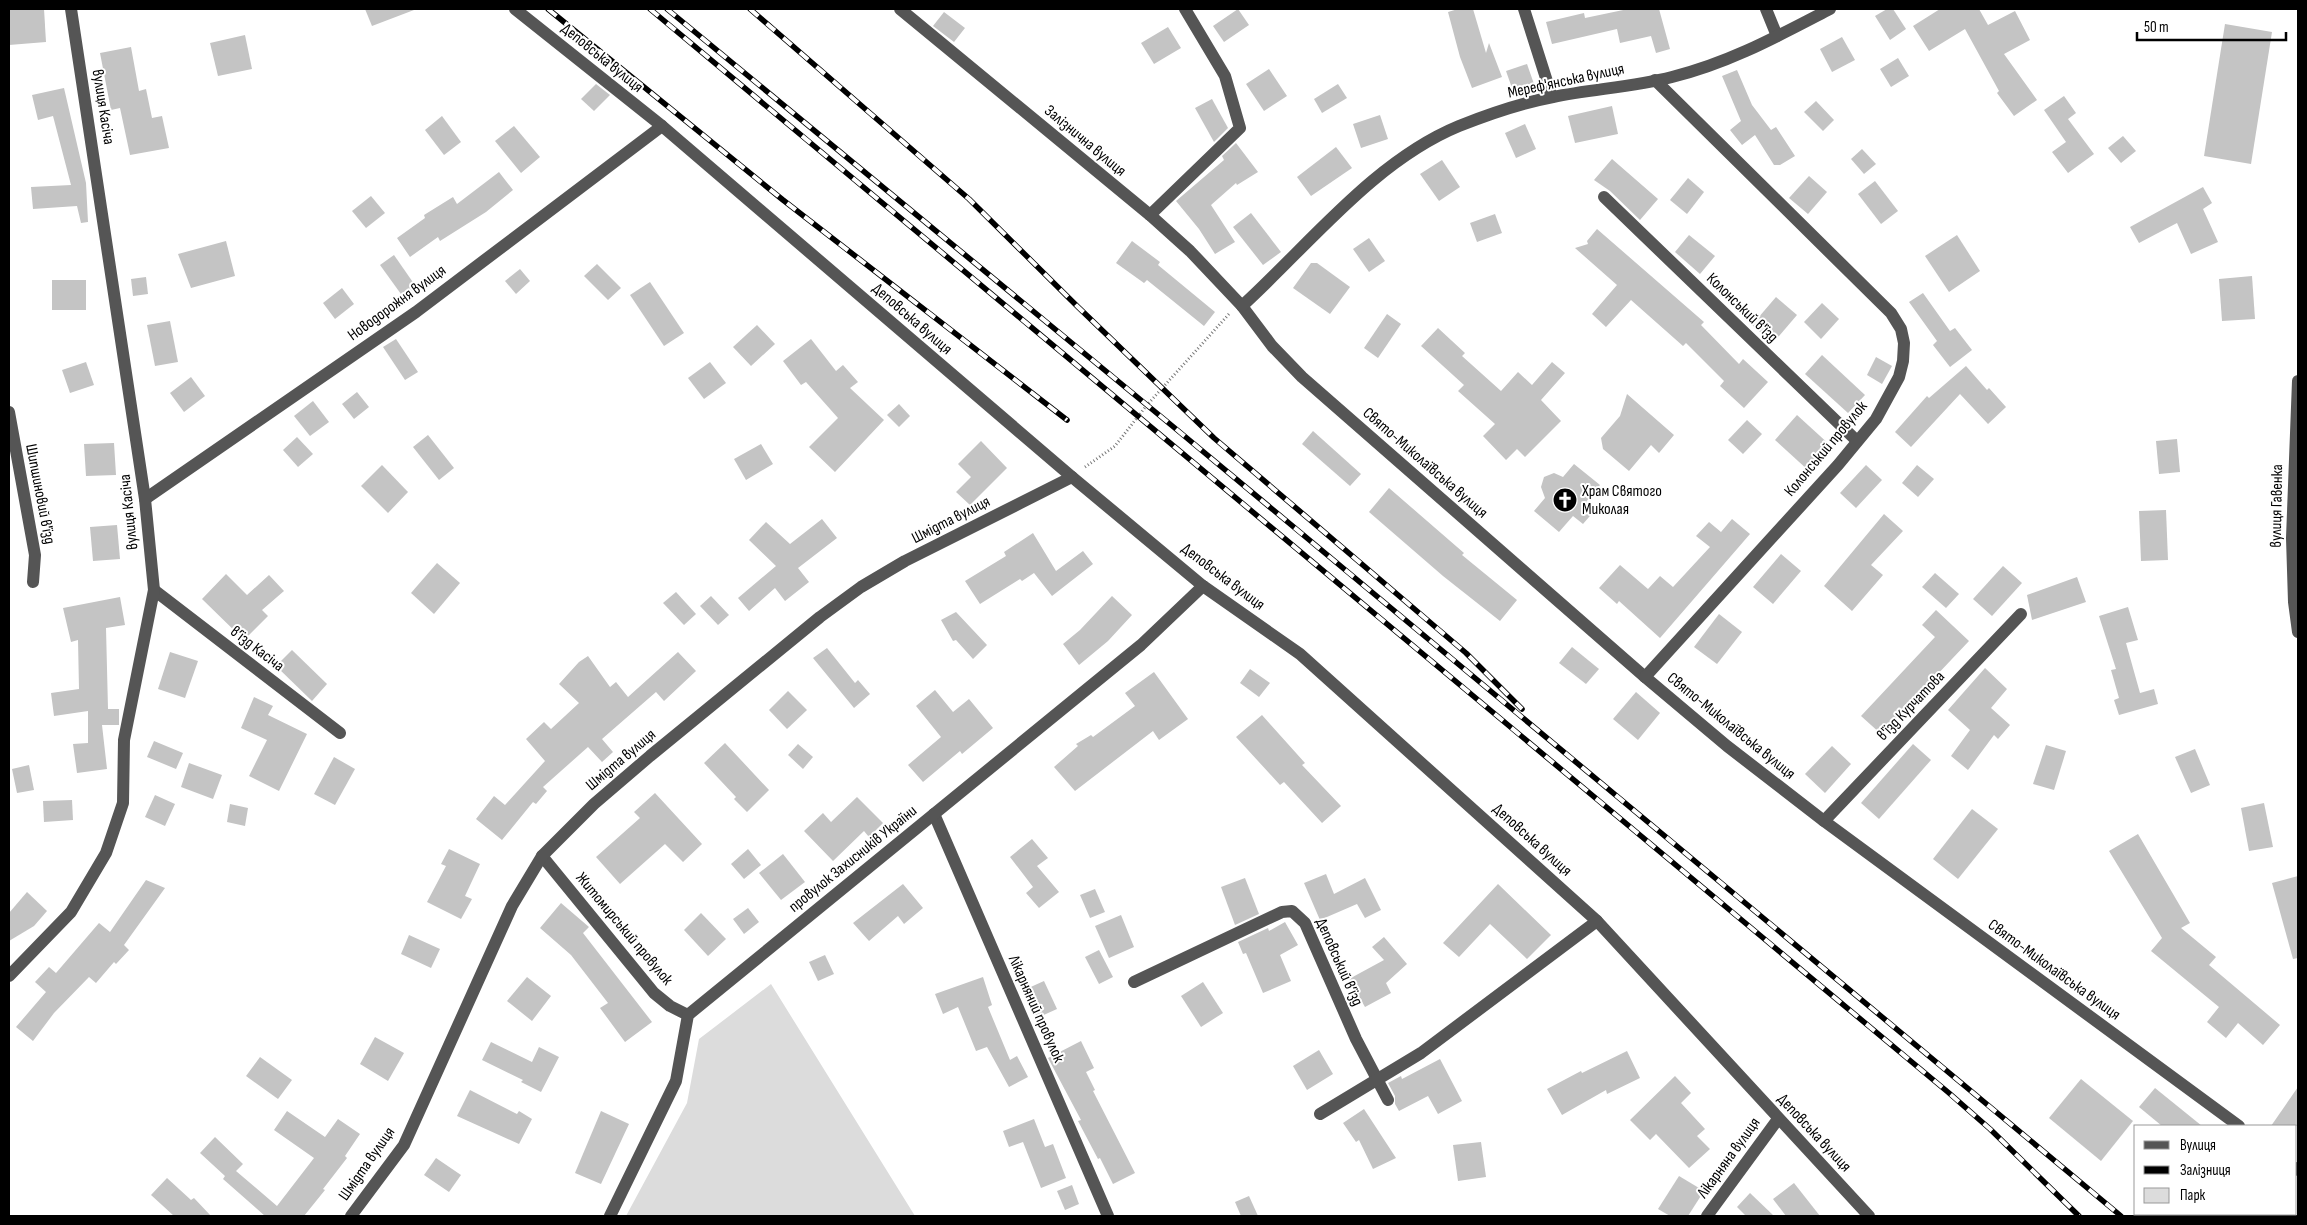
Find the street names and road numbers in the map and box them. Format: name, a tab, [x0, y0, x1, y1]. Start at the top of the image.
street label: Деповська вулиця	[557, 19, 647, 97]
street label: Мереф'янська вулиця	[1506, 59, 1626, 103]
street label: вулиця Касіча	[88, 68, 118, 146]
street label: Залізнична вулиця	[1040, 101, 1130, 181]
street label: Новодорожня вулиця	[344, 261, 450, 345]
street label: Колонський в'їзд	[1702, 269, 1782, 347]
street label: Деповська вулиця	[868, 279, 956, 359]
street label: Колонський провулок	[1781, 397, 1872, 501]
street label: Свято-Миколаївська вулиця	[1359, 404, 1491, 522]
street label: Шипшиновий в'їзд	[21, 442, 59, 546]
street label: вулиця Гавенка	[2267, 464, 2287, 548]
street label: вулиця Касіча	[116, 473, 142, 551]
street label: Шмідта вулиця	[909, 492, 993, 548]
street label: Деповська вулиця	[1177, 539, 1269, 615]
street label: в’їзд Касіча	[226, 622, 288, 676]
street label: в'їзд Курчатова	[1873, 667, 1949, 745]
street label: Свято-Миколаївська вулиця	[1663, 669, 1799, 783]
street label: Шмідта вулиця	[582, 725, 660, 795]
street label: Деповська вулиця	[1489, 800, 1575, 880]
street label: провулок Захисників України	[785, 801, 921, 917]
street label: Житомирський провулок	[571, 869, 677, 990]
street label: Деповський в’їзд	[1311, 915, 1367, 1009]
street label: Свято-Миколаївська вулиця	[1984, 916, 2124, 1024]
street label: Лікарняний провулок	[1003, 952, 1068, 1066]
street label: Деповська вулиця	[1773, 1090, 1855, 1176]
street label: Лікарняна вулиця	[1693, 1114, 1765, 1203]
street label: Шмідта вулиця	[335, 1124, 399, 1204]

